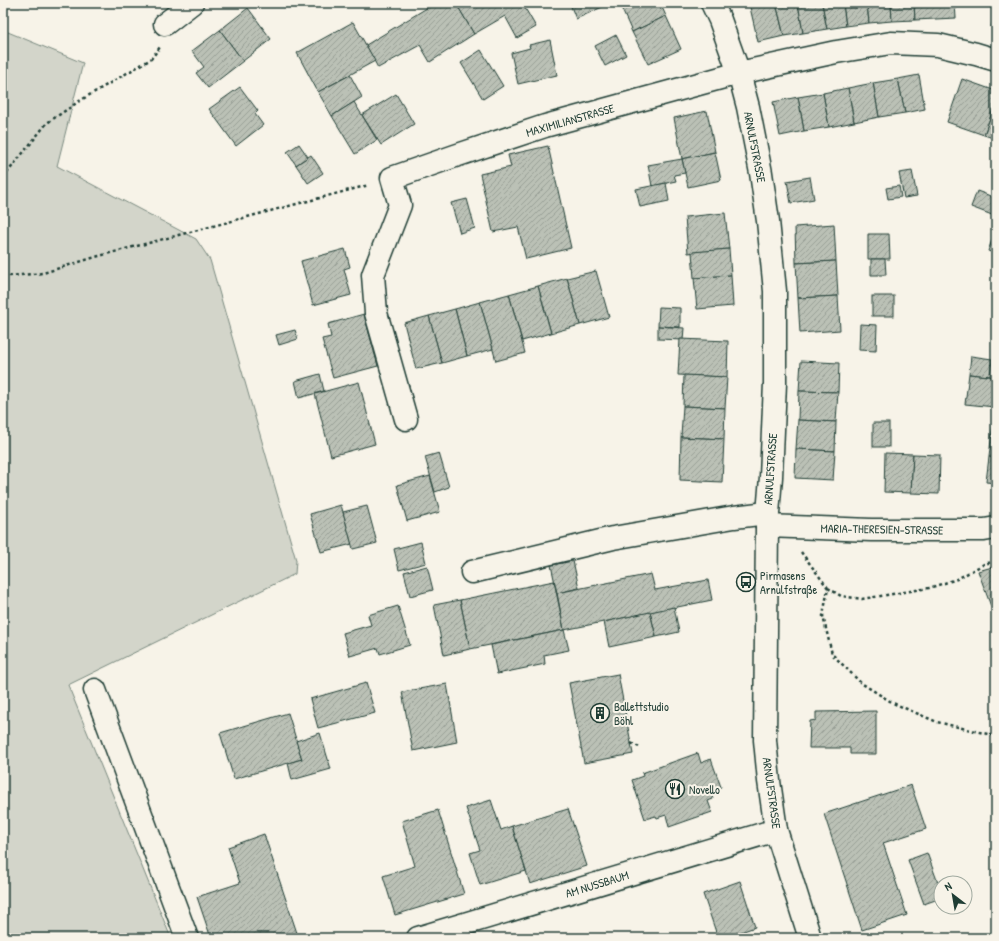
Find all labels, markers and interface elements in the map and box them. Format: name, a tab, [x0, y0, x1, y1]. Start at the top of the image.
street label: MAXIMILIANSTRASSE	[524, 99, 617, 141]
street label: ARNULFSTRASSE	[740, 110, 770, 185]
street label: ARNULFSTRASSE	[759, 432, 781, 506]
street label: MARIA-THERESIEN-STRASSE	[820, 519, 944, 539]
place label: Pirmasens Arnulfstraße	[760, 567, 818, 598]
bus stop icon: Pirmasens Arnulfstraße	[735, 571, 757, 593]
place label: Ballettstudio Böhl	[614, 698, 669, 729]
building icon: Ballettstudio Böhl	[589, 702, 611, 724]
street label: ARNULFSTRASSE	[759, 756, 786, 831]
restaurant icon: Novello	[664, 778, 686, 800]
place label: Novello	[689, 781, 720, 798]
street label: AM NUSSBAUM	[563, 866, 631, 902]
north arrow	[933, 875, 973, 915]
text: N	[942, 879, 954, 894]

